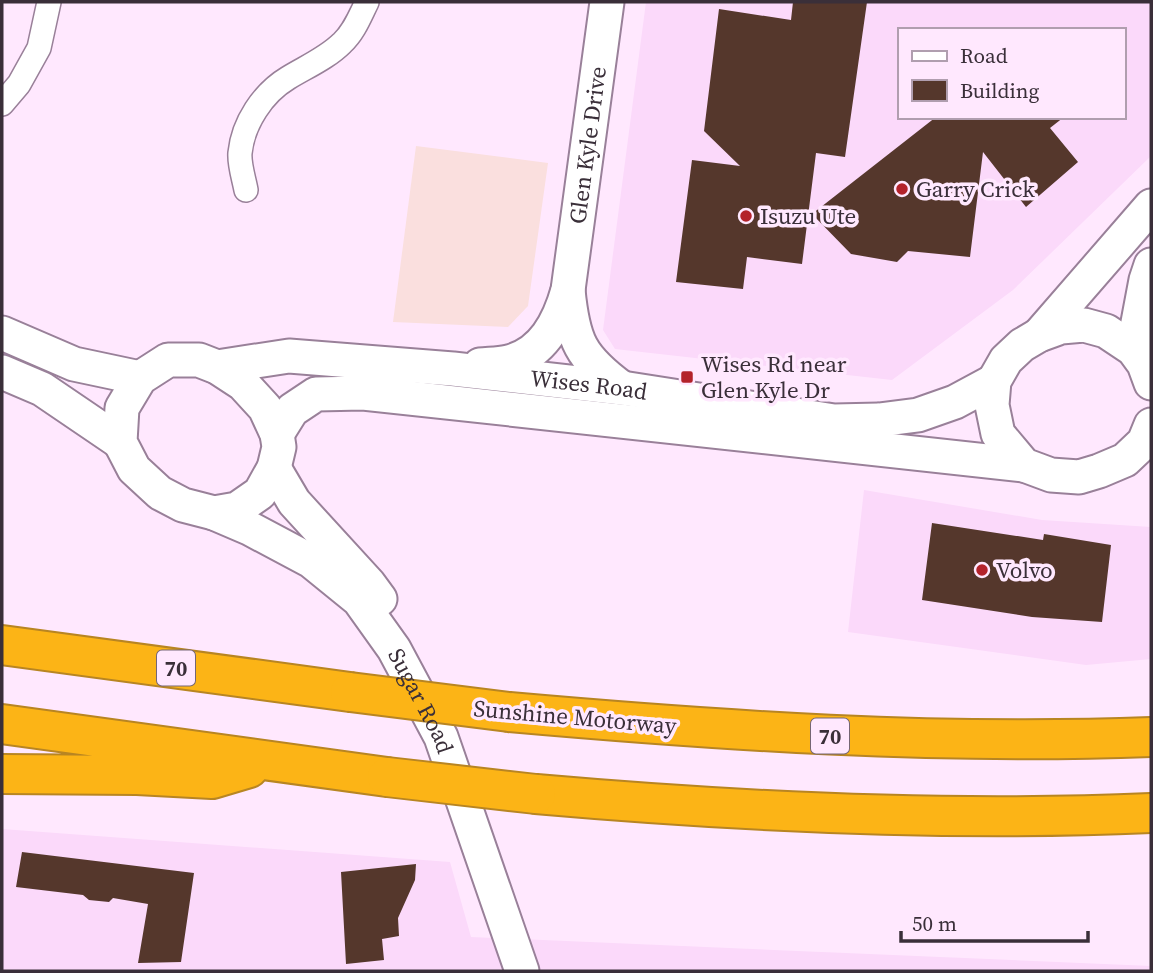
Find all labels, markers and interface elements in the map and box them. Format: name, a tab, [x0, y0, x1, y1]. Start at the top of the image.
legend	[898, 28, 1125, 119]
text: Road	[960, 41, 1008, 70]
street label: Glen Kyle Drive	[561, 64, 614, 226]
text: Building	[960, 76, 1039, 105]
place label: Garry Crick	[916, 173, 1035, 205]
marker: Garry Crick	[894, 181, 910, 197]
place label: Isuzu Ute	[760, 200, 856, 232]
marker: Isuzu Ute	[738, 208, 754, 224]
place label: Wises Rd near Glen Kyle Dr	[701, 348, 847, 406]
street label: Wises Road	[529, 362, 650, 408]
marker: Wises Rd near Glen Kyle Dr	[679, 369, 695, 385]
place label: Volvo	[996, 554, 1053, 586]
marker: Volvo	[974, 562, 990, 578]
street label: Sugar Road	[380, 642, 461, 758]
road number: 70	[157, 650, 195, 686]
street label: Sunshine Motorway	[472, 692, 678, 742]
road number: 70	[811, 718, 849, 754]
scale bar	[901, 900, 1088, 944]
text: 50 m	[912, 909, 957, 938]

